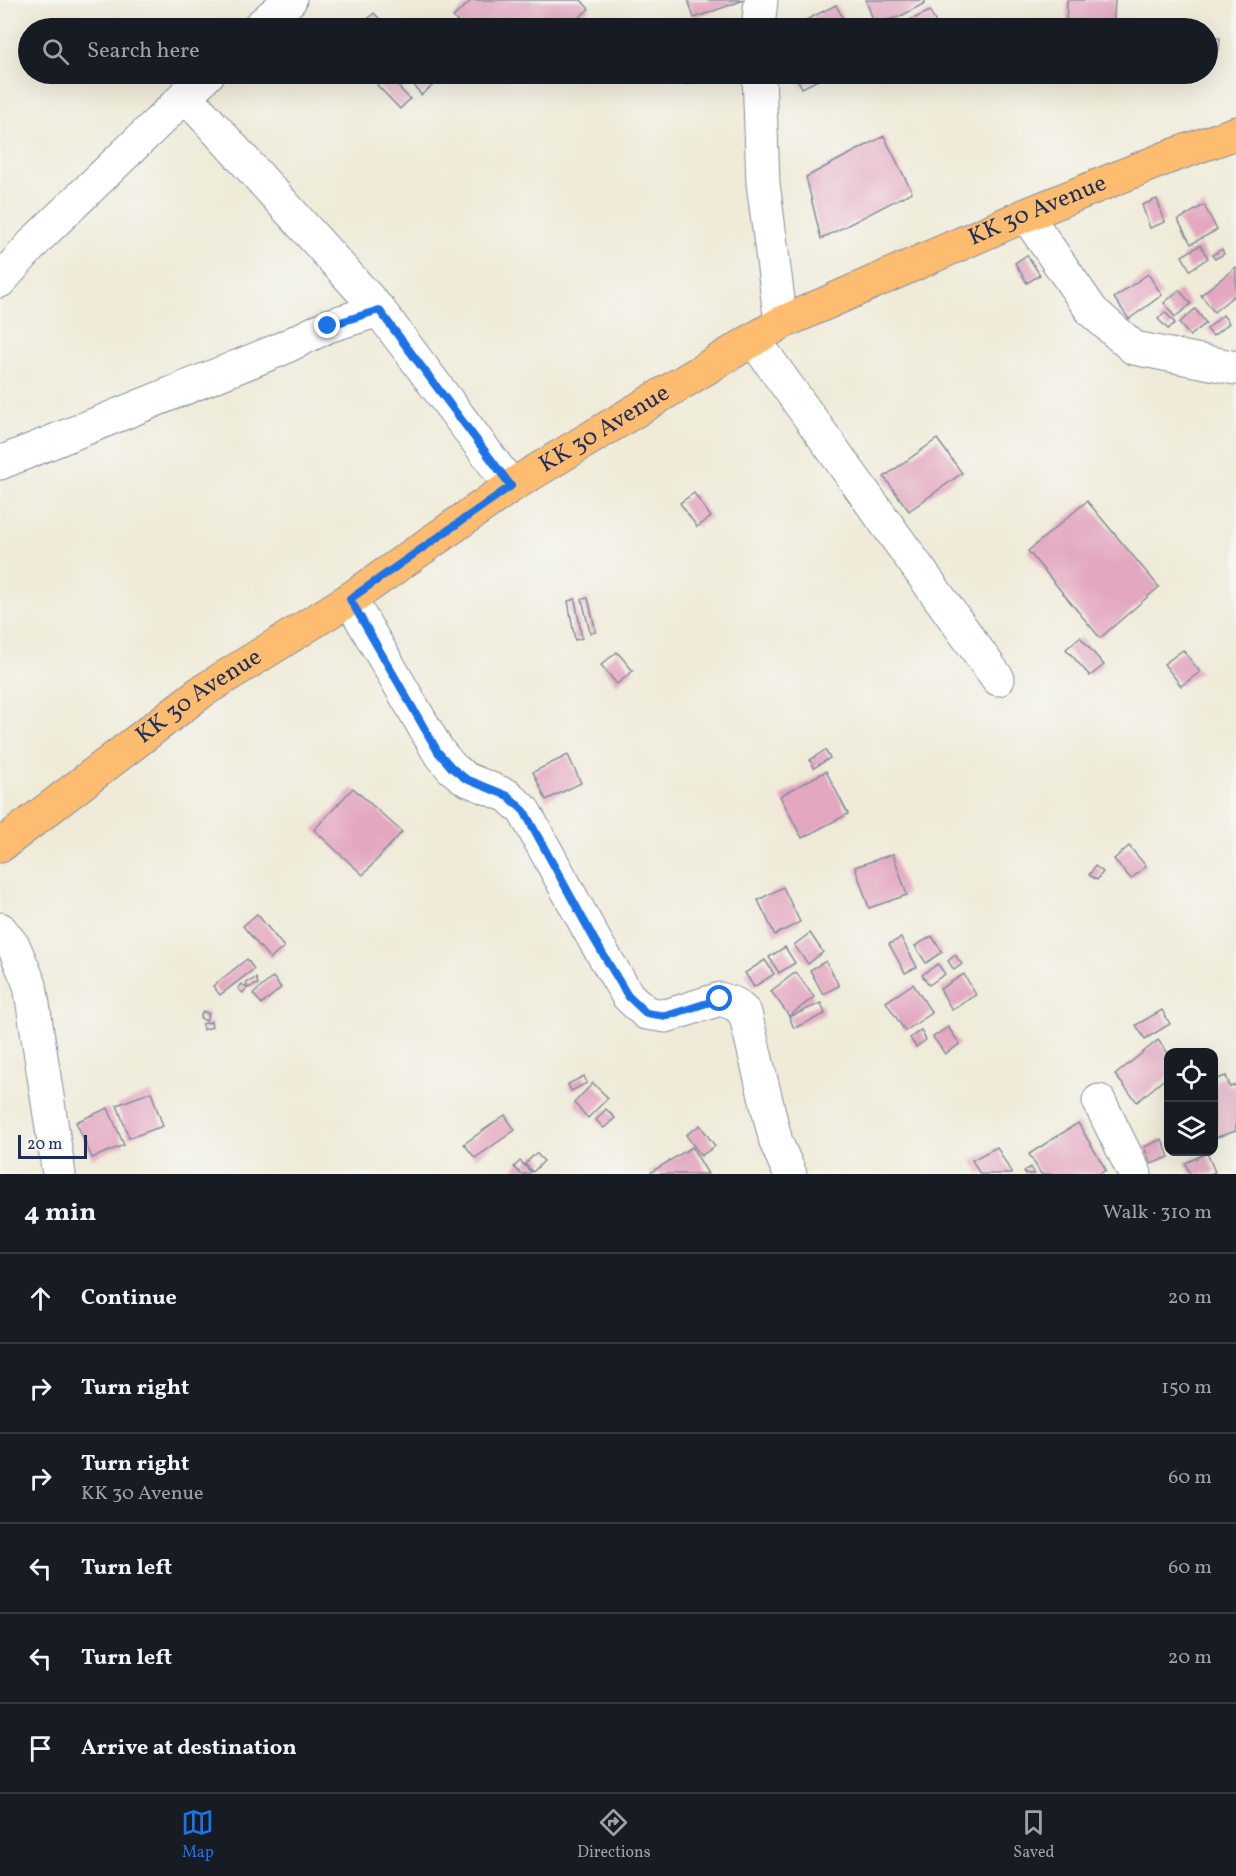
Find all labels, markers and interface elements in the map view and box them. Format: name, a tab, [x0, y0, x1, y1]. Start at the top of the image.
search box	[18, 18, 1218, 84]
icon: search	[39, 35, 72, 68]
text: Search here	[87, 36, 200, 67]
street label: KK 30 Avenue	[963, 167, 1112, 255]
route end	[314, 312, 340, 338]
street label: KK 30 Avenue	[533, 377, 676, 482]
street label: KK 30 Avenue	[129, 641, 269, 753]
route start	[706, 985, 732, 1011]
map controls	[1164, 1048, 1218, 1156]
button: locate	[1164, 1048, 1218, 1102]
button: layers	[1164, 1102, 1218, 1156]
scale bar	[18, 1132, 87, 1160]
text: 20 m	[27, 1134, 62, 1156]
text: 4 min	[24, 1195, 96, 1231]
text: Walk · 310 m	[1103, 1199, 1212, 1227]
icon: ahead	[24, 1282, 57, 1315]
text: Continue	[81, 1283, 177, 1314]
text: 20 m	[1168, 1284, 1212, 1312]
icon: right	[24, 1372, 57, 1405]
text: Turn right	[81, 1373, 189, 1404]
text: 150 m	[1161, 1374, 1212, 1402]
text: Turn right	[81, 1449, 189, 1480]
icon: right	[24, 1462, 57, 1495]
text: 60 m	[1168, 1464, 1212, 1492]
text: KK 30 Avenue	[81, 1480, 203, 1508]
icon: left	[24, 1552, 57, 1585]
text: Turn left	[81, 1553, 172, 1584]
text: 60 m	[1168, 1554, 1212, 1582]
icon: left	[24, 1642, 57, 1675]
text: Turn left	[81, 1643, 172, 1674]
text: 20 m	[1168, 1644, 1212, 1672]
icon: arrive	[24, 1732, 57, 1765]
text: Arrive at destination	[81, 1733, 297, 1764]
tab: Map	[181, 1806, 214, 1864]
tab: Directions	[577, 1806, 651, 1864]
tab: Saved	[1013, 1806, 1055, 1864]

